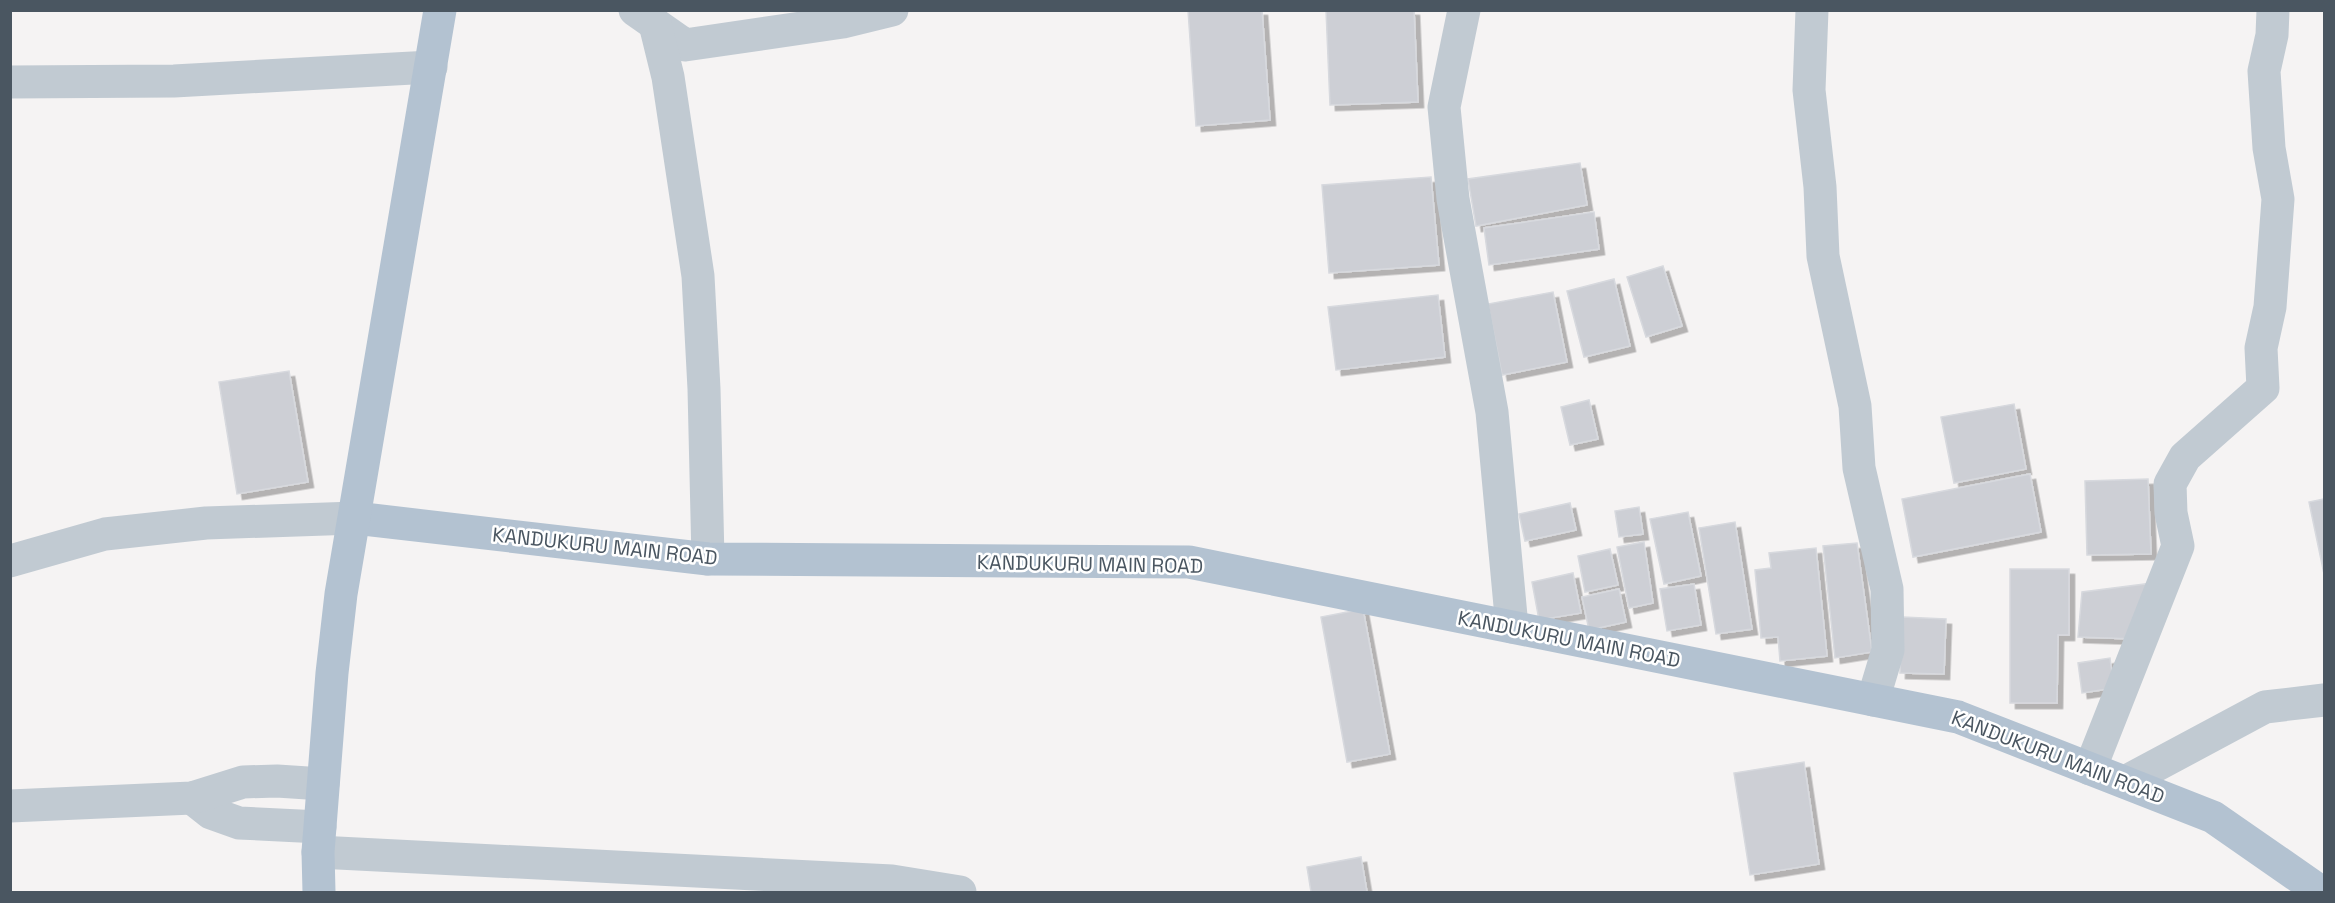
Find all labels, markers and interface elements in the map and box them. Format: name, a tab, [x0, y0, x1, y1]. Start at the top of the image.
street label: KANDUKURU MAIN ROAD	[491, 521, 719, 571]
street label: KANDUKURU MAIN ROAD	[977, 549, 1203, 579]
street label: KANDUKURU MAIN ROAD	[1456, 605, 1682, 673]
street label: KANDUKURU MAIN ROAD	[1948, 704, 2168, 810]

